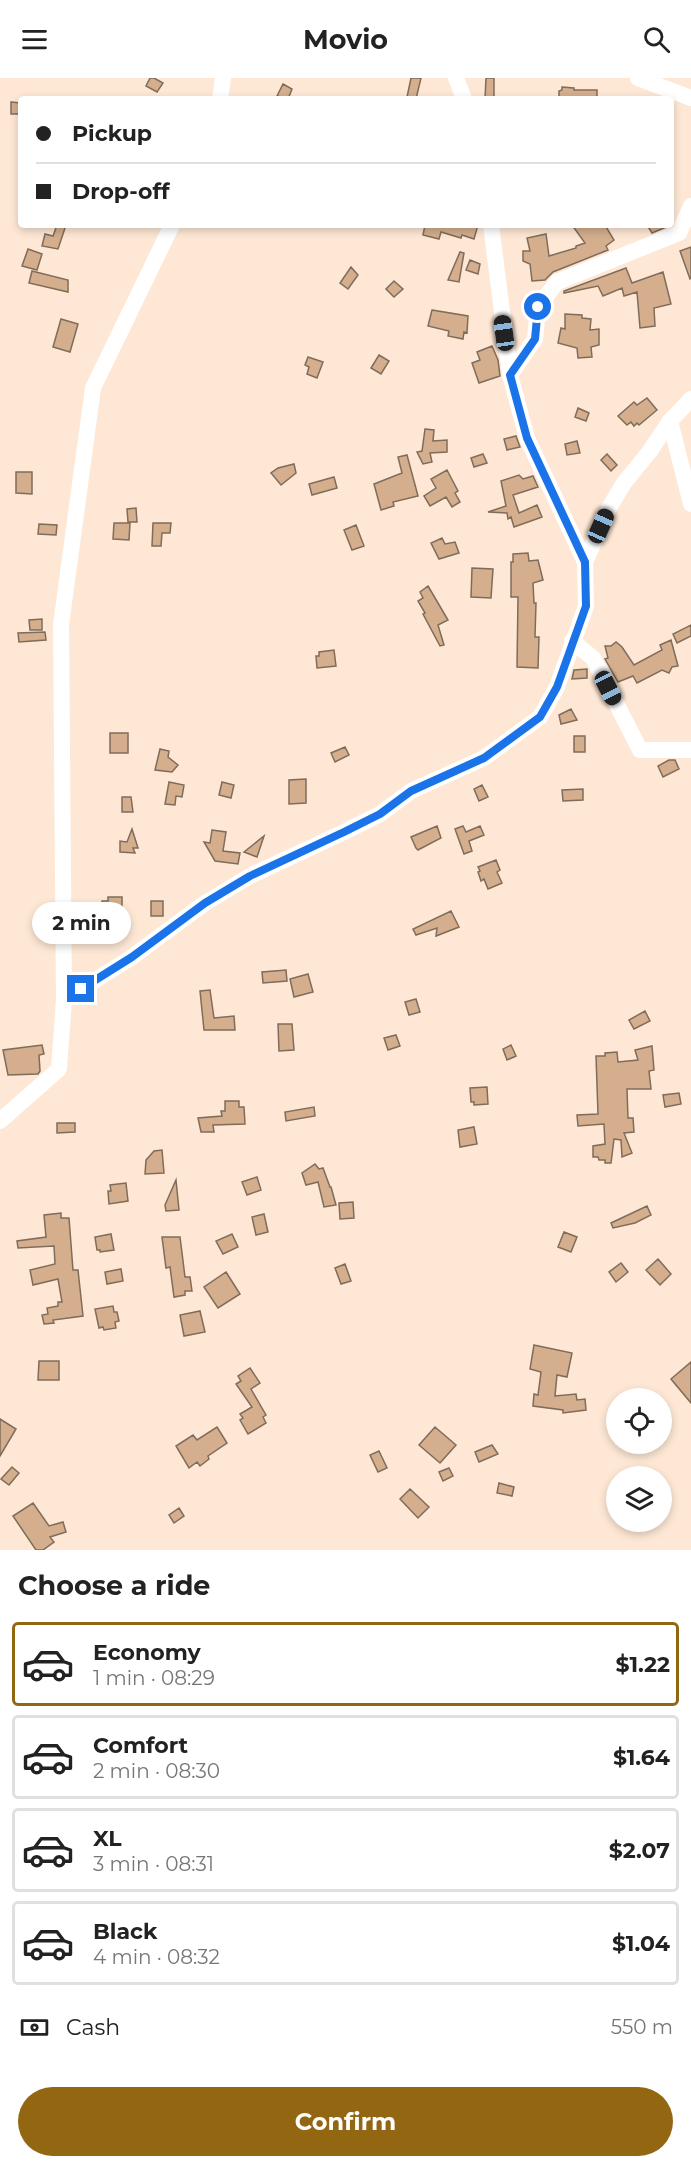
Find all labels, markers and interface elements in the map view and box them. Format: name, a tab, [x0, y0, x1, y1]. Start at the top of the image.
icon: menu	[18, 23, 51, 56]
text: Movio	[303, 23, 388, 56]
icon: search	[640, 23, 673, 56]
text: Pickup	[72, 120, 152, 147]
text: Drop-off	[72, 178, 170, 205]
route start	[524, 293, 551, 320]
car	[493, 314, 515, 352]
car	[585, 506, 617, 546]
car	[592, 668, 624, 708]
callout: 2 min	[32, 902, 130, 944]
text: 2 min	[52, 911, 111, 935]
route end	[67, 975, 94, 1002]
map controls	[606, 1388, 672, 1532]
button: locate	[606, 1388, 672, 1454]
button: layers	[606, 1466, 672, 1532]
text: Choose a ride	[18, 1569, 210, 1602]
icon: car	[21, 1637, 75, 1691]
text: Economy	[93, 1639, 201, 1666]
text: $1.22	[616, 1651, 670, 1678]
text: 1 min · 08:29	[93, 1666, 215, 1690]
icon: car	[21, 1730, 75, 1784]
text: Comfort	[93, 1732, 188, 1759]
text: $1.64	[613, 1744, 670, 1771]
text: 2 min · 08:30	[93, 1759, 220, 1783]
icon: car	[21, 1823, 75, 1877]
text: XL	[93, 1825, 122, 1852]
text: $2.07	[609, 1837, 670, 1864]
text: 3 min · 08:31	[93, 1852, 214, 1876]
icon: car	[21, 1916, 75, 1970]
text: Black	[93, 1918, 157, 1945]
text: $1.04	[612, 1930, 670, 1957]
text: 4 min · 08:32	[93, 1945, 220, 1969]
icon: cash	[18, 2011, 51, 2044]
text: Cash	[66, 2014, 120, 2041]
text: 550 m	[611, 2015, 673, 2039]
button: Confirm	[18, 2087, 673, 2156]

